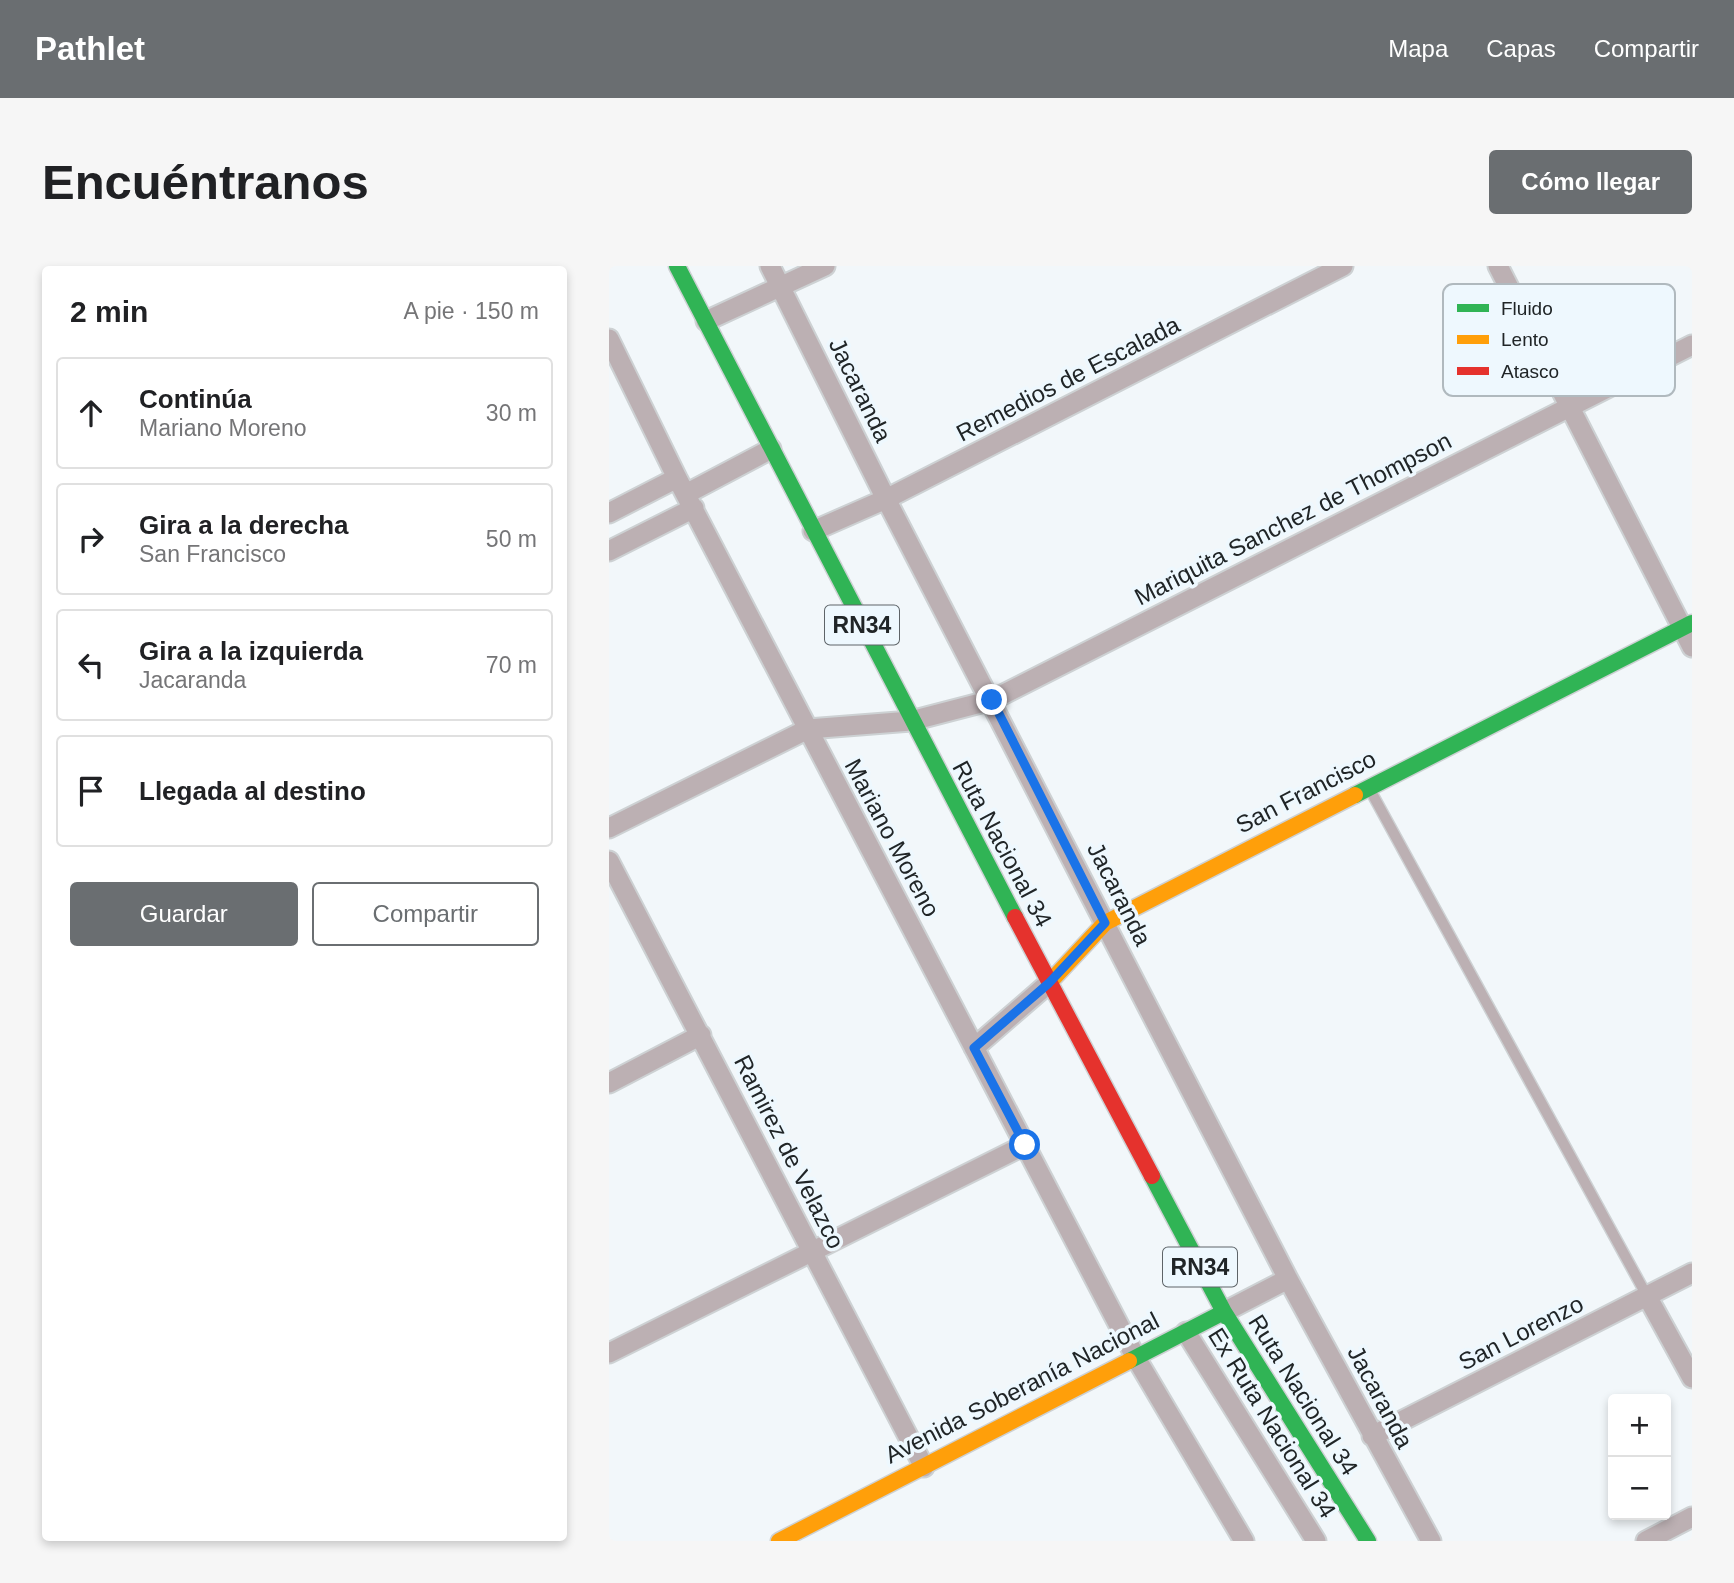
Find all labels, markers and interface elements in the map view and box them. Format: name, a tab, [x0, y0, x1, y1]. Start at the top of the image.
text: Pathlet	[35, 30, 145, 67]
text: Mapa	[1388, 35, 1448, 62]
text: Capas	[1486, 35, 1556, 62]
text: Compartir	[1594, 35, 1699, 62]
button: Cómo llegar	[1489, 150, 1692, 214]
text: Encuéntranos	[42, 155, 369, 209]
legend	[1443, 284, 1675, 396]
text: 2 min	[70, 295, 148, 328]
text: A pie · 150 m	[403, 298, 539, 324]
text: Fluido	[1501, 298, 1553, 319]
street label: Remedios de Escalada	[952, 310, 1184, 447]
text: Lento	[1501, 329, 1549, 350]
street label: Jacaranda	[824, 333, 897, 447]
text: Atasco	[1501, 361, 1559, 382]
text: Continúa	[139, 384, 252, 414]
icon: ahead	[72, 394, 110, 432]
text: 30 m	[486, 400, 537, 426]
text: Mariano Moreno	[139, 415, 306, 441]
street label: Mariquita Sanchez de Thompson	[1130, 427, 1456, 610]
text: Gira a la derecha	[139, 510, 349, 540]
icon: right	[72, 520, 110, 558]
text: 50 m	[486, 526, 537, 552]
text: San Francisco	[139, 541, 286, 567]
road number: RN34	[825, 606, 899, 644]
text: Gira a la izquierda	[139, 636, 363, 666]
icon: left	[72, 646, 110, 684]
text: 70 m	[486, 652, 537, 678]
text: Jacaranda	[139, 667, 246, 693]
route end	[976, 684, 1007, 715]
street label: San Francisco	[1231, 745, 1380, 838]
street label: Mariano Moreno	[840, 754, 945, 921]
street label: Ruta Nacional 34	[947, 756, 1058, 931]
icon: arrive	[72, 772, 110, 810]
text: Llegada al destino	[139, 776, 366, 806]
street label: Jacaranda	[1082, 838, 1157, 950]
button: Guardar	[70, 882, 298, 946]
button: Compartir	[312, 882, 539, 946]
street label: Ramirez de Velazco	[729, 1051, 850, 1253]
route start	[1009, 1129, 1040, 1160]
road number: RN34	[1163, 1248, 1237, 1286]
street label: San Lorenzo	[1454, 1290, 1588, 1375]
street label: Avenida Soberanía Nacional	[880, 1307, 1163, 1469]
street label: Ruta Nacional 34	[1243, 1310, 1364, 1480]
street label: Ex Ruta Nacional 34	[1203, 1323, 1342, 1523]
street label: Jacaranda	[1342, 1341, 1419, 1453]
map controls	[1608, 1394, 1671, 1520]
button: +	[1608, 1394, 1671, 1457]
button: −	[1608, 1457, 1671, 1520]

